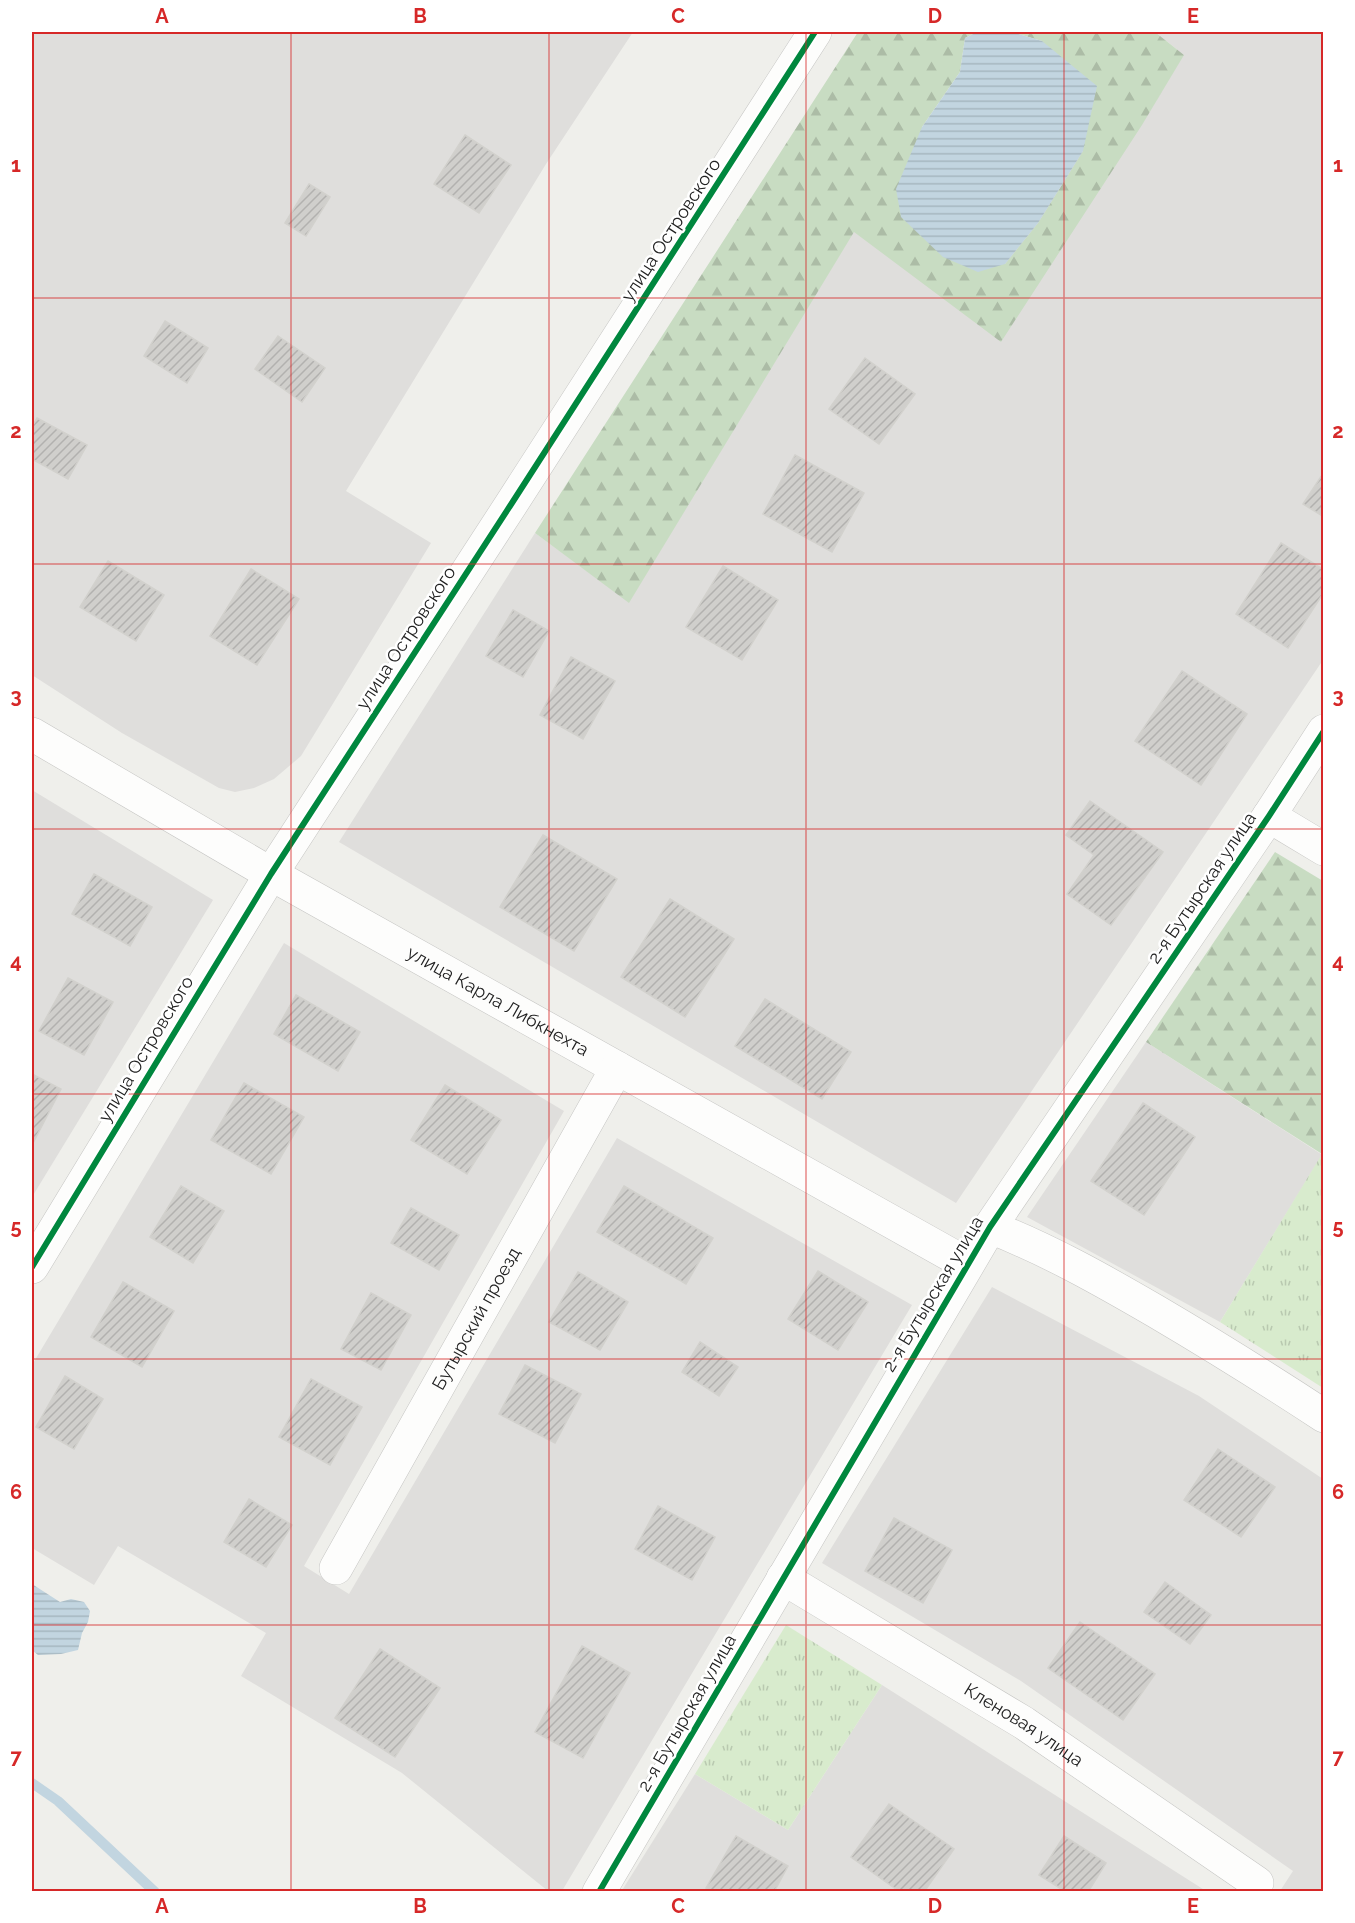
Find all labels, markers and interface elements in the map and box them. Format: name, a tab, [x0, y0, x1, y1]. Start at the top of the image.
text: A	[155, 4, 169, 28]
text: B	[413, 4, 427, 28]
text: C	[671, 4, 685, 28]
text: D	[928, 4, 942, 28]
text: E	[1187, 4, 1199, 28]
text: 1	[11, 153, 21, 177]
text: 1	[1333, 153, 1343, 177]
street label: улица Островского	[616, 154, 725, 305]
text: 2	[10, 419, 22, 443]
text: 2	[1332, 419, 1344, 443]
street label: улица Островского	[351, 562, 460, 713]
text: 3	[10, 684, 22, 708]
text: 3	[1332, 684, 1344, 708]
street label: 2-я Бутырская улица	[1143, 808, 1260, 967]
street label: улица Карла Либкнехта	[403, 941, 593, 1060]
text: 4	[10, 949, 22, 973]
text: 4	[1332, 949, 1344, 973]
street label: улица Островского	[94, 972, 198, 1125]
street label: 2-я Бутырская улица	[878, 1212, 987, 1375]
text: 5	[10, 1215, 22, 1239]
text: 5	[1332, 1215, 1344, 1239]
street label: Бутырский проезд	[427, 1244, 524, 1393]
text: 6	[10, 1480, 22, 1504]
text: 6	[1332, 1480, 1344, 1504]
street label: 2-я Бутырская улица	[633, 1631, 740, 1795]
street label: Кленовая улица	[961, 1679, 1087, 1771]
text: 7	[10, 1745, 22, 1769]
text: 7	[1332, 1745, 1344, 1769]
text: A	[155, 1894, 169, 1918]
text: B	[413, 1894, 427, 1918]
text: C	[671, 1894, 685, 1918]
text: D	[928, 1894, 942, 1918]
text: E	[1187, 1894, 1199, 1918]

